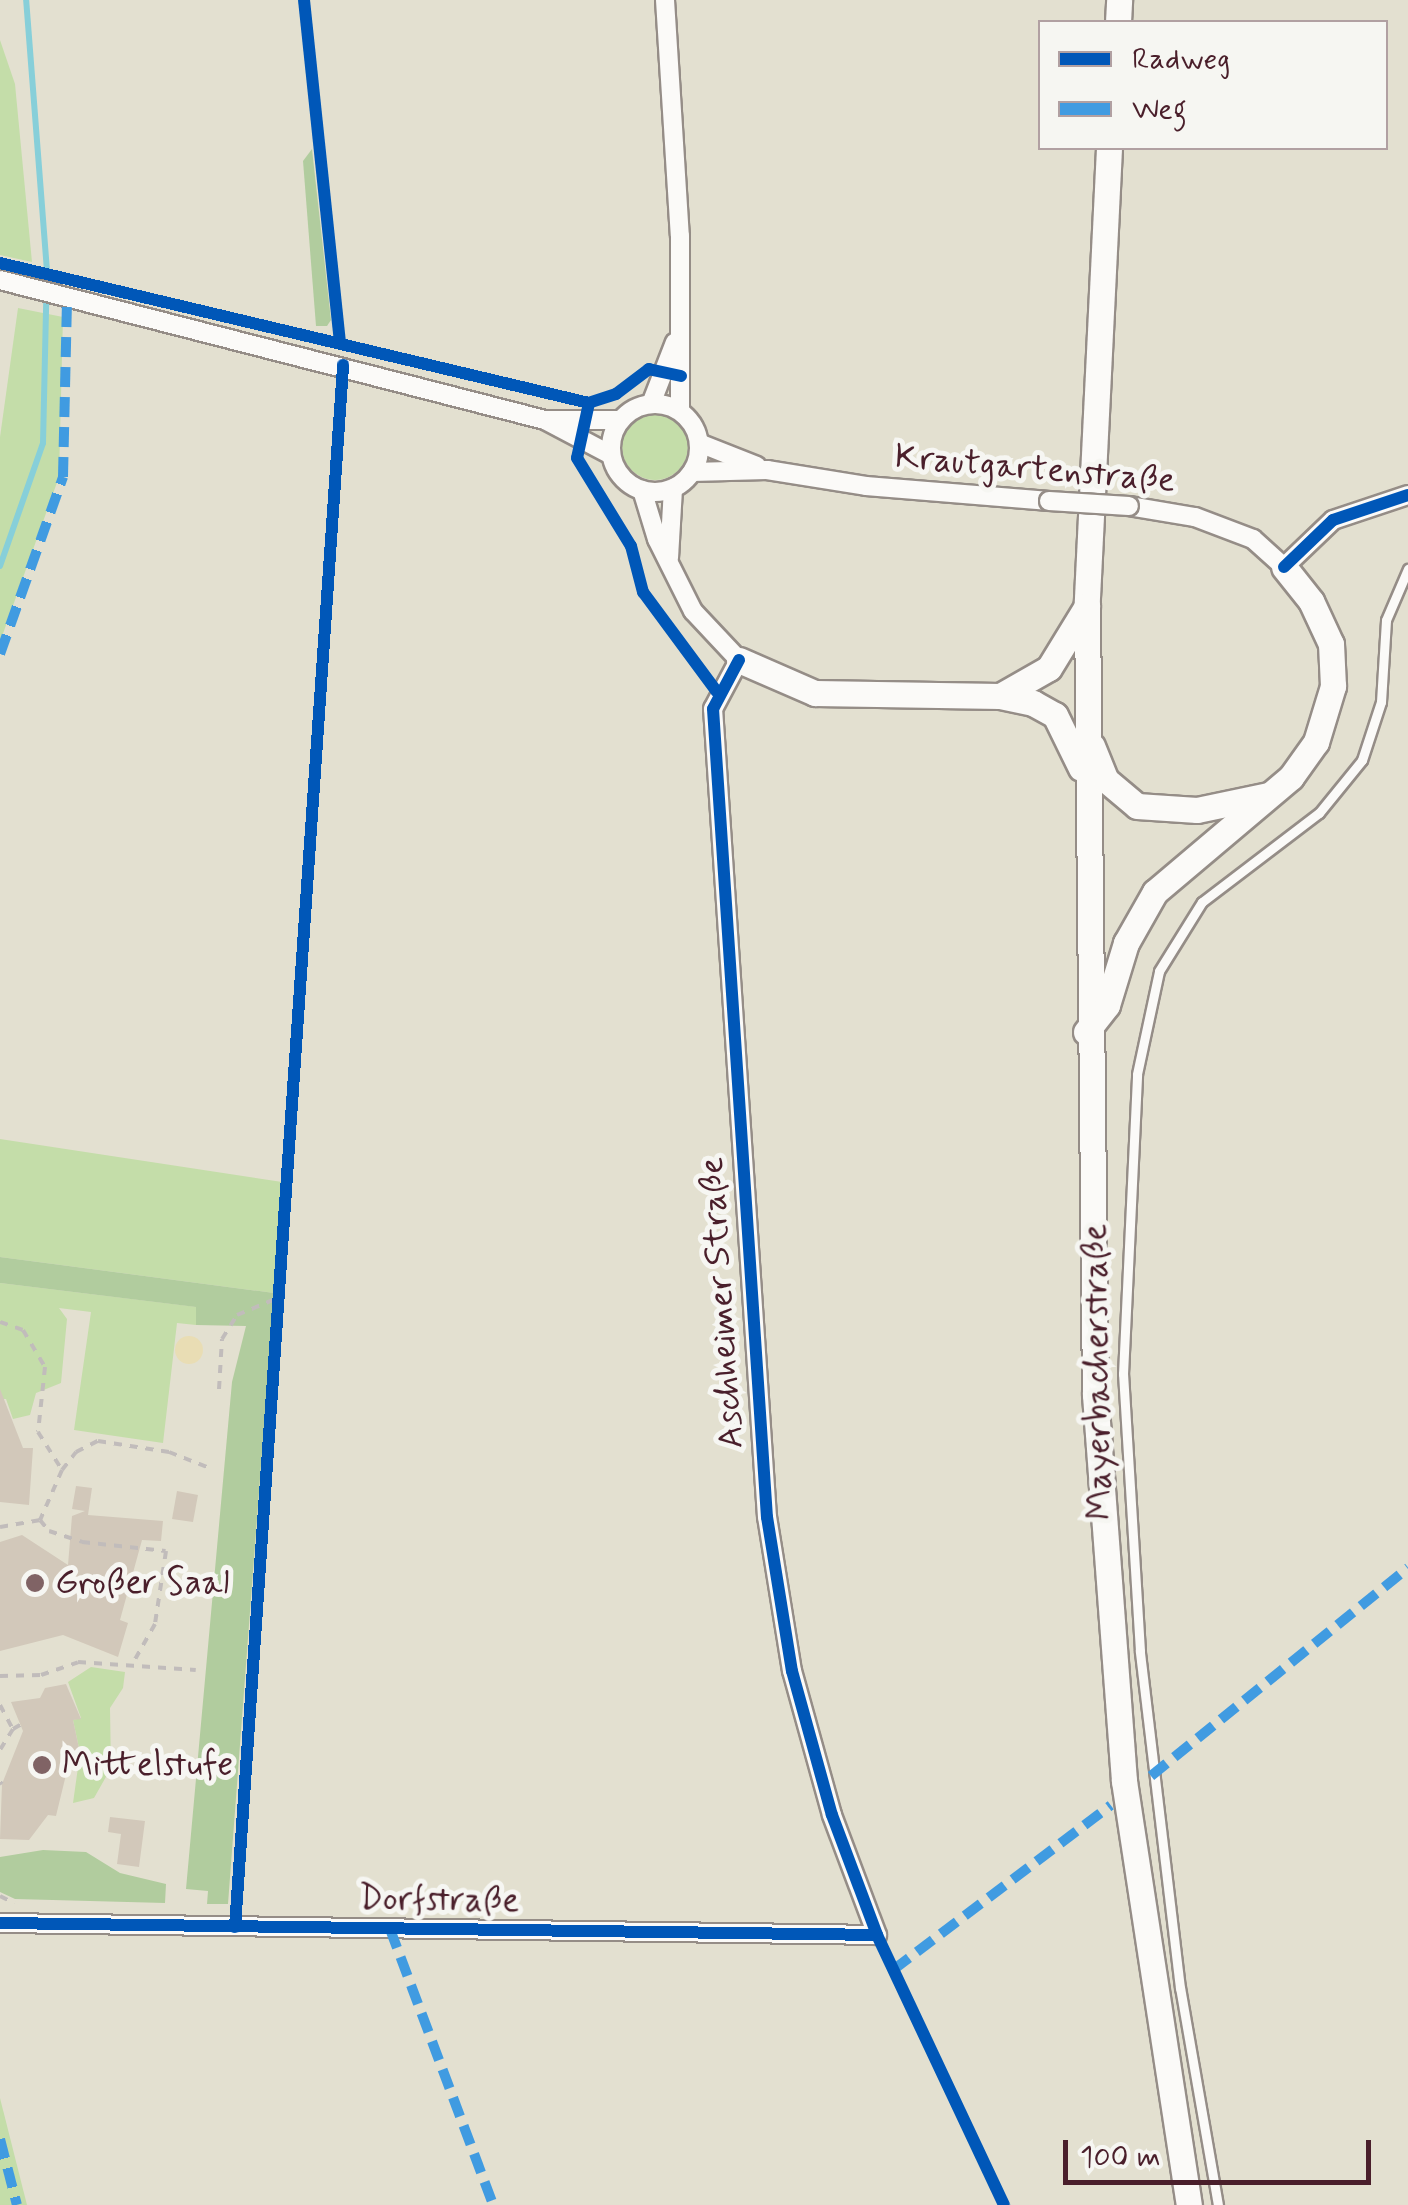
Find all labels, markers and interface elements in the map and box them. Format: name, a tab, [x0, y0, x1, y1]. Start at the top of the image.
legend	[1038, 20, 1388, 150]
text: Radweg	[1132, 40, 1230, 79]
text: Weg	[1132, 90, 1187, 129]
street label: Krautgartenstraße	[893, 436, 1177, 502]
street label: Aschheimer Straße	[691, 1159, 753, 1447]
street label: Mayerbacherstraße	[1074, 1223, 1122, 1521]
place label: Großer Saal	[55, 1562, 230, 1604]
marker: Großer Saal	[24, 1572, 46, 1594]
place label: Mittelstufe	[62, 1744, 233, 1786]
marker: Mittelstufe	[31, 1754, 53, 1776]
street label: Dorfstraße	[358, 1878, 520, 1922]
scale bar	[1068, 2120, 1376, 2182]
text: 100 m	[1080, 2138, 1161, 2177]

